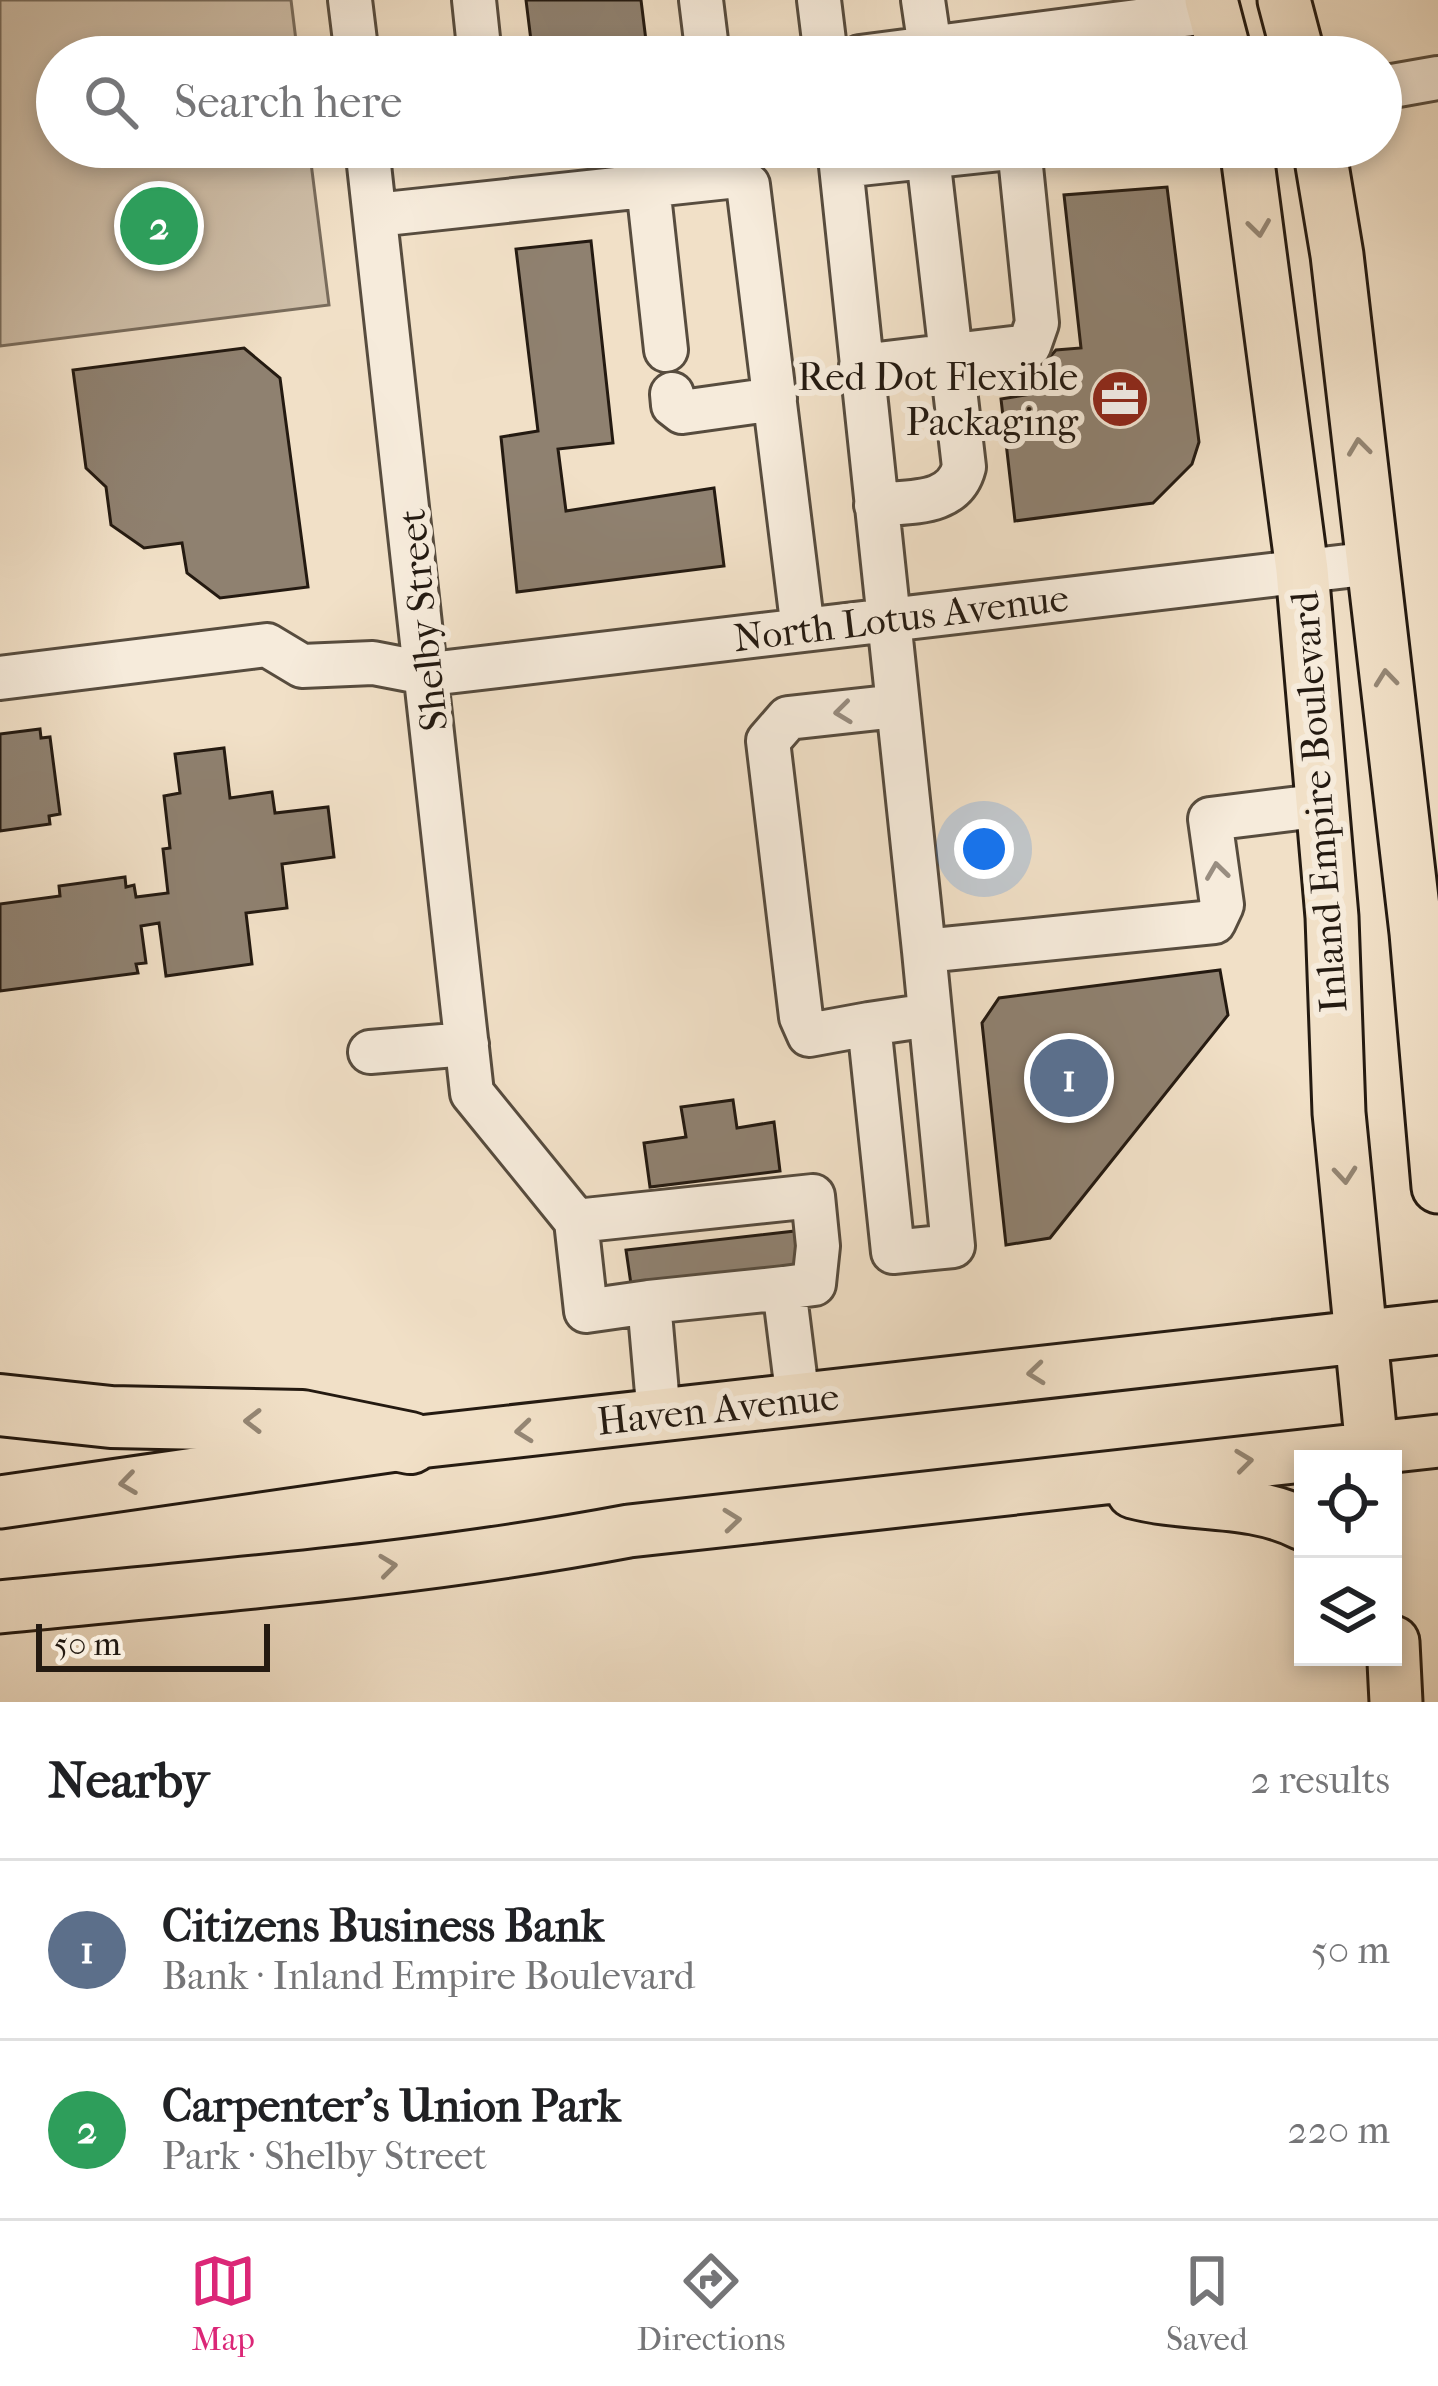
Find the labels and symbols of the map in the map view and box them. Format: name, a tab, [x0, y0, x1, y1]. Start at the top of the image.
pin: 2	[120, 181, 198, 271]
one-way arrow	[1245, 219, 1271, 238]
place label: Red Dot Flexible Packaging	[797, 354, 1079, 445]
office icon: Red Dot Flexible Packaging	[1089, 368, 1151, 430]
one-way arrow	[1347, 437, 1373, 457]
street label: Shelby Street	[388, 507, 458, 733]
street label: North Lotus Avenue	[731, 575, 1071, 661]
street label: Inland Empire Boulevard	[1281, 589, 1357, 1014]
one-way arrow	[1373, 668, 1399, 687]
one-way arrow	[833, 699, 852, 725]
your location	[954, 819, 1014, 879]
one-way arrow	[1205, 861, 1231, 881]
pin: 1	[1030, 1033, 1108, 1123]
one-way arrow	[1332, 1166, 1357, 1185]
one-way arrow	[1027, 1360, 1046, 1386]
street label: Haven Avenue	[595, 1373, 841, 1445]
one-way arrow	[243, 1408, 261, 1434]
one-way arrow	[514, 1417, 534, 1443]
one-way arrow	[1235, 1449, 1254, 1474]
one-way arrow	[118, 1469, 137, 1495]
one-way arrow	[722, 1507, 742, 1533]
one-way arrow	[378, 1553, 398, 1579]
scale bar	[36, 1618, 270, 1671]

